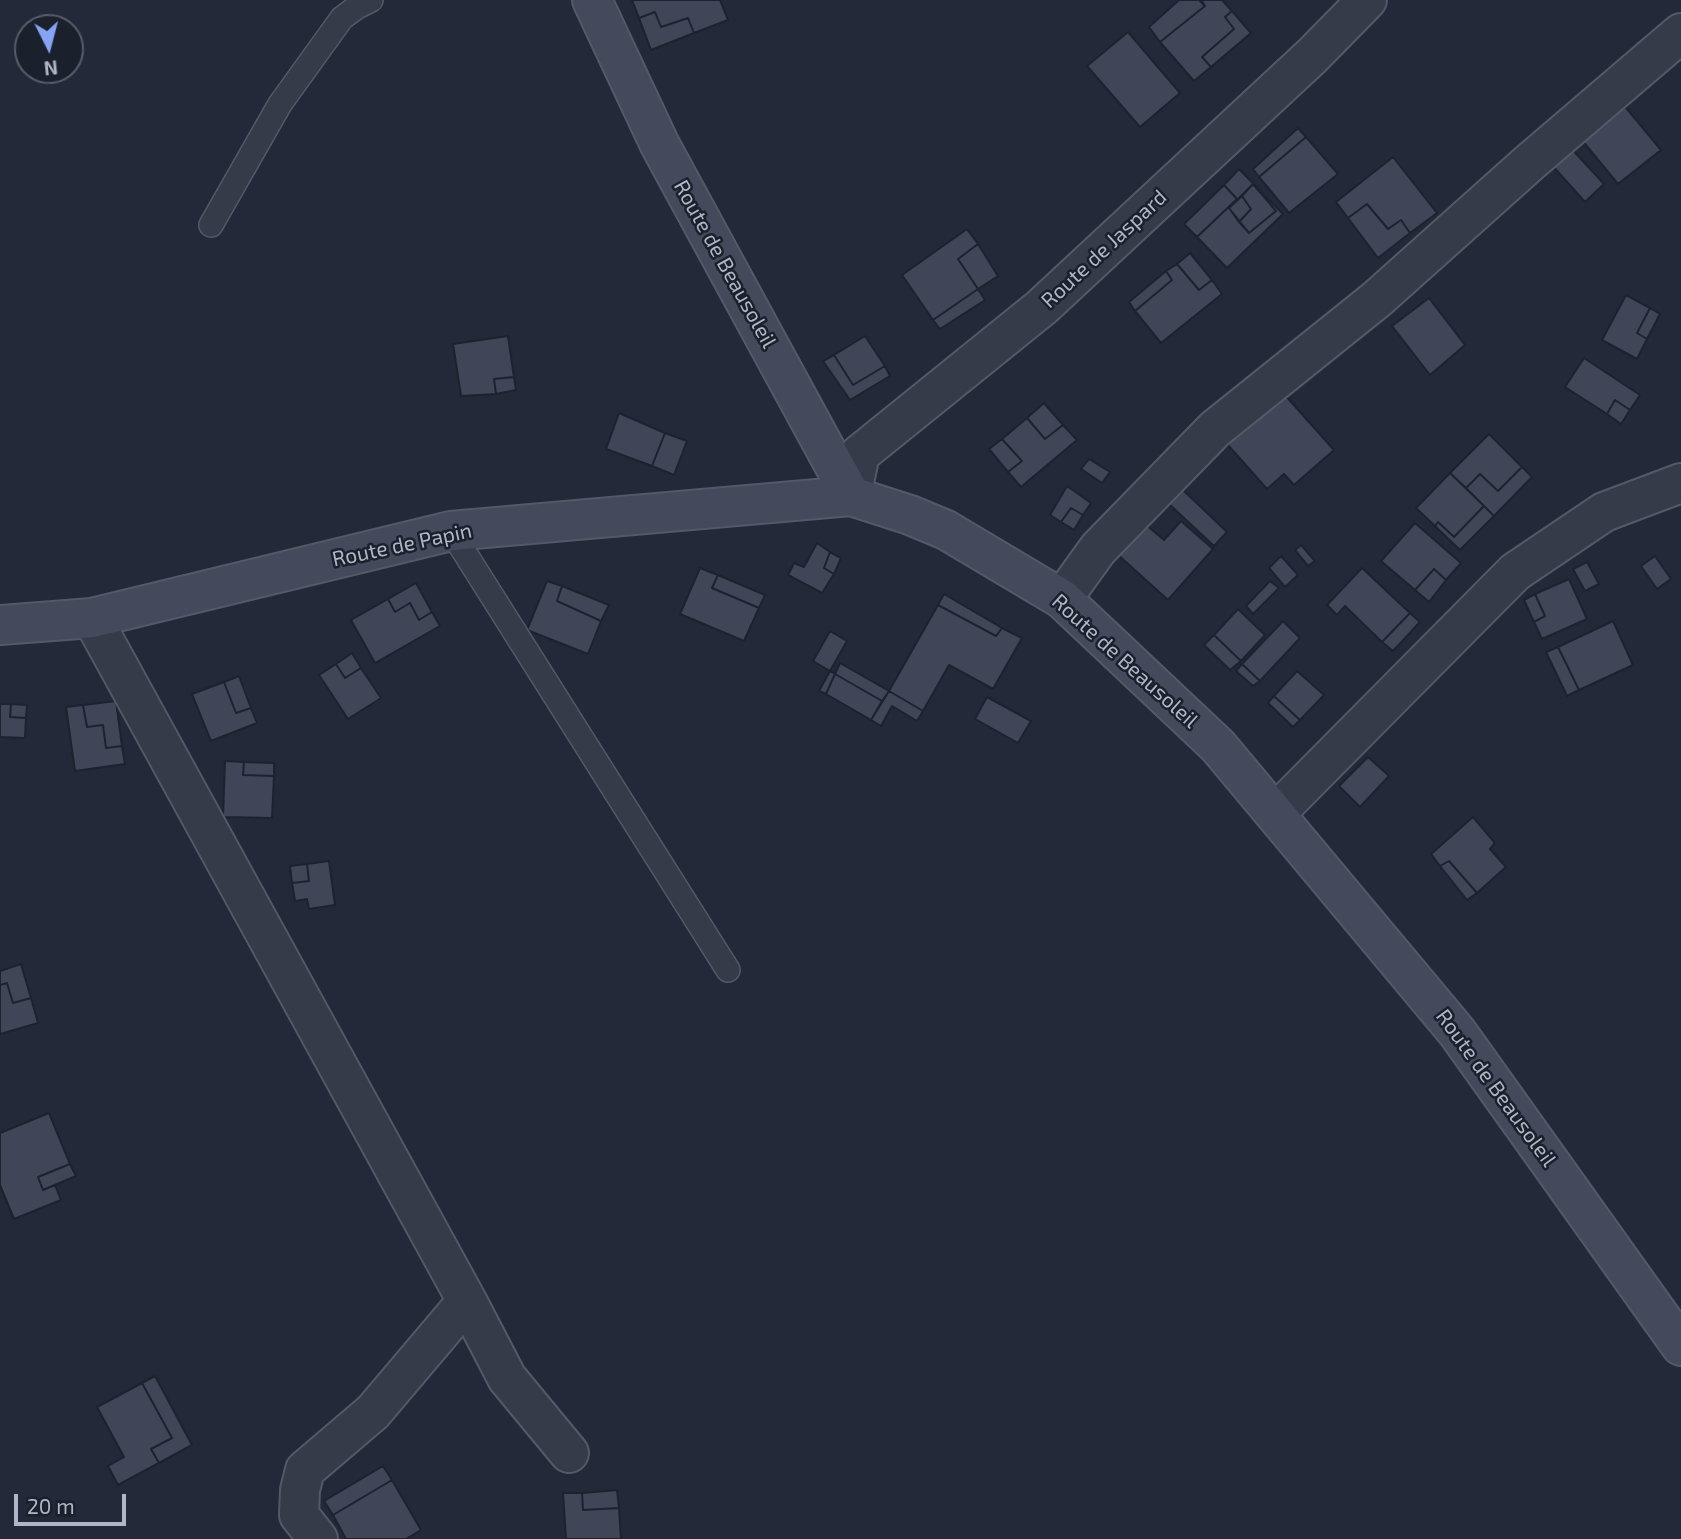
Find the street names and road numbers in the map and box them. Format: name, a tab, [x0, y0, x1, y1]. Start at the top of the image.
street label: Route de Beausoleil	[668, 176, 782, 352]
street label: Route de Jaspard	[1036, 185, 1172, 313]
street label: Route de Papin	[330, 518, 474, 572]
street label: Route de Beausoleil	[1047, 589, 1203, 733]
street label: Route de Beausoleil	[1431, 1005, 1561, 1171]

